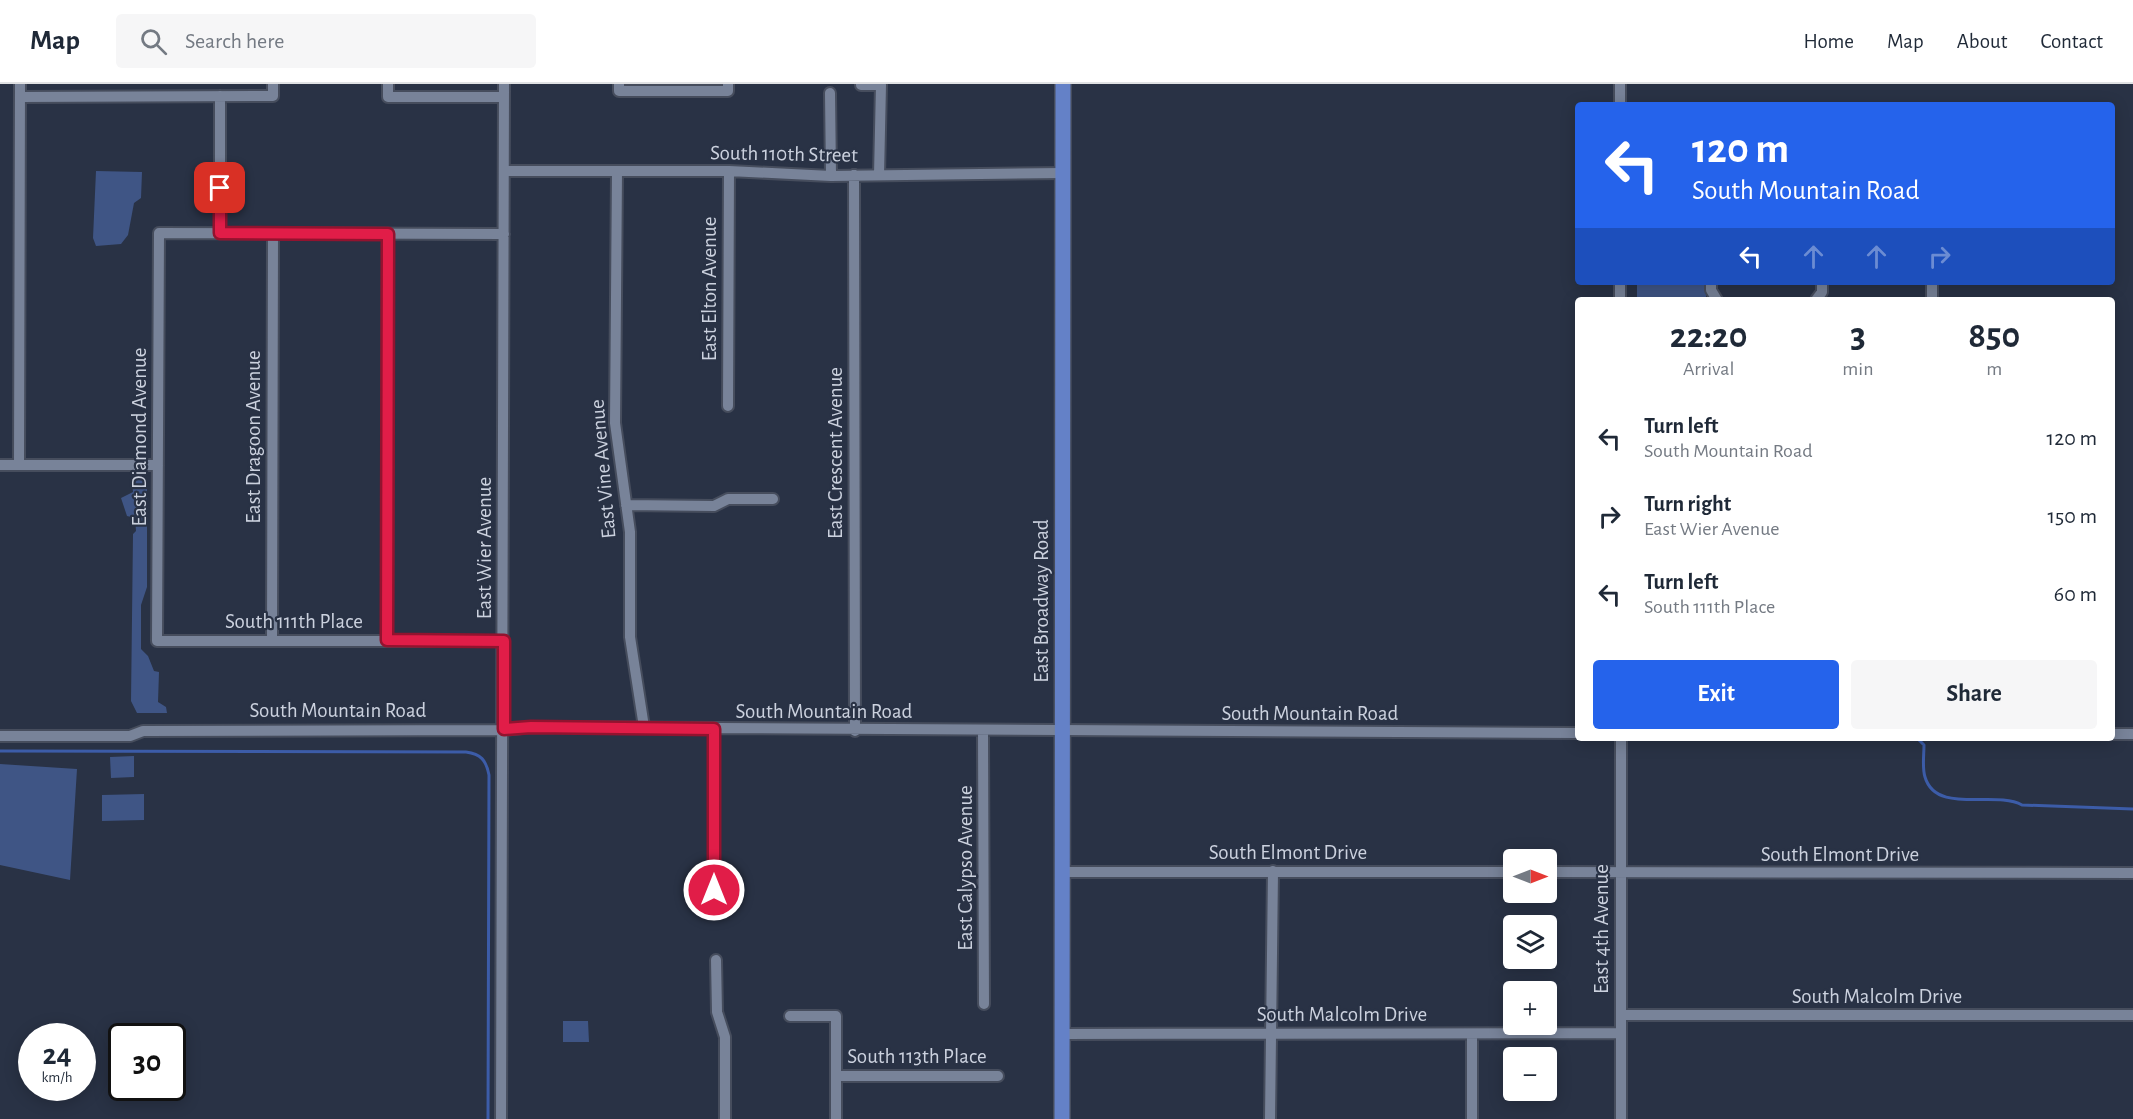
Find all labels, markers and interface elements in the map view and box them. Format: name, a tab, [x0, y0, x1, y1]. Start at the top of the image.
search box	[116, 14, 536, 68]
icon: search	[137, 25, 170, 58]
text: Map	[30, 27, 80, 55]
text: Search here	[185, 30, 284, 52]
text: Home	[1803, 31, 1854, 52]
text: Map	[1887, 31, 1924, 52]
text: About	[1957, 31, 2007, 52]
text: Contact	[2040, 31, 2103, 52]
icon: left	[1593, 126, 1671, 204]
text: 120 m	[1692, 128, 1789, 170]
street label: South 110th Street	[710, 142, 858, 166]
pin	[194, 162, 245, 213]
icon: arrive	[203, 171, 236, 204]
text: South Mountain Road	[1692, 177, 1920, 204]
street label: East Elton Avenue	[699, 217, 720, 361]
icon: left	[1734, 240, 1767, 273]
icon: ahead	[1797, 240, 1830, 273]
icon: ahead	[1860, 240, 1893, 273]
icon: right	[1923, 240, 1956, 273]
text: 22:20	[1670, 318, 1748, 354]
text: 3	[1850, 318, 1866, 354]
text: 850	[1968, 318, 2020, 354]
street label: East Diamond Avenue	[129, 348, 150, 526]
street label: East Dragoon Avenue	[243, 350, 264, 524]
text: Arrival	[1683, 359, 1734, 379]
text: min	[1842, 359, 1873, 379]
text: m	[1986, 359, 2002, 379]
street label: East Crescent Avenue	[825, 367, 846, 539]
street label: East Vine Avenue	[586, 399, 620, 539]
text: Turn left	[1644, 415, 1718, 437]
icon: left	[1593, 422, 1626, 455]
text: 120 m	[2047, 427, 2097, 449]
text: South Mountain Road	[1644, 441, 1813, 461]
street label: East Wier Avenue	[474, 477, 495, 619]
text: Turn right	[1644, 493, 1731, 515]
icon: right	[1593, 500, 1626, 533]
text: 150 m	[2047, 505, 2097, 527]
street label: East Broadway Road	[1031, 519, 1052, 683]
text: East Wier Avenue	[1644, 519, 1780, 539]
text: Turn left	[1644, 571, 1718, 593]
icon: left	[1593, 578, 1626, 611]
text: 60 m	[2054, 583, 2097, 605]
text: South 111th Place	[1644, 597, 1775, 617]
street label: South 111th Place	[225, 611, 363, 632]
button: Exit	[1593, 660, 1839, 729]
button: Share	[1851, 660, 2097, 729]
street label: South Mountain Road	[250, 700, 427, 721]
street label: South Mountain Road	[736, 701, 913, 722]
street label: South Mountain Road	[1222, 703, 1399, 724]
street label: East Calypso Avenue	[955, 785, 976, 951]
street label: South Elmont Drive	[1209, 842, 1367, 863]
street label: South Elmont Drive	[1761, 844, 1919, 865]
north arrow	[1503, 849, 1557, 903]
map controls	[1503, 849, 1557, 1101]
position arrow	[682, 858, 746, 922]
street label: East 4th Avenue	[1591, 864, 1612, 994]
button: layers	[1503, 915, 1557, 969]
button: +	[1503, 981, 1557, 1035]
street label: South Malcolm Drive	[1792, 986, 1962, 1007]
street label: South Malcolm Drive	[1257, 1004, 1427, 1025]
speed limit sign: 30	[108, 1023, 186, 1101]
text: 24	[42, 1040, 72, 1070]
street label: South 113th Place	[847, 1046, 987, 1067]
button: −	[1503, 1047, 1557, 1101]
text: km/h	[42, 1070, 72, 1085]

